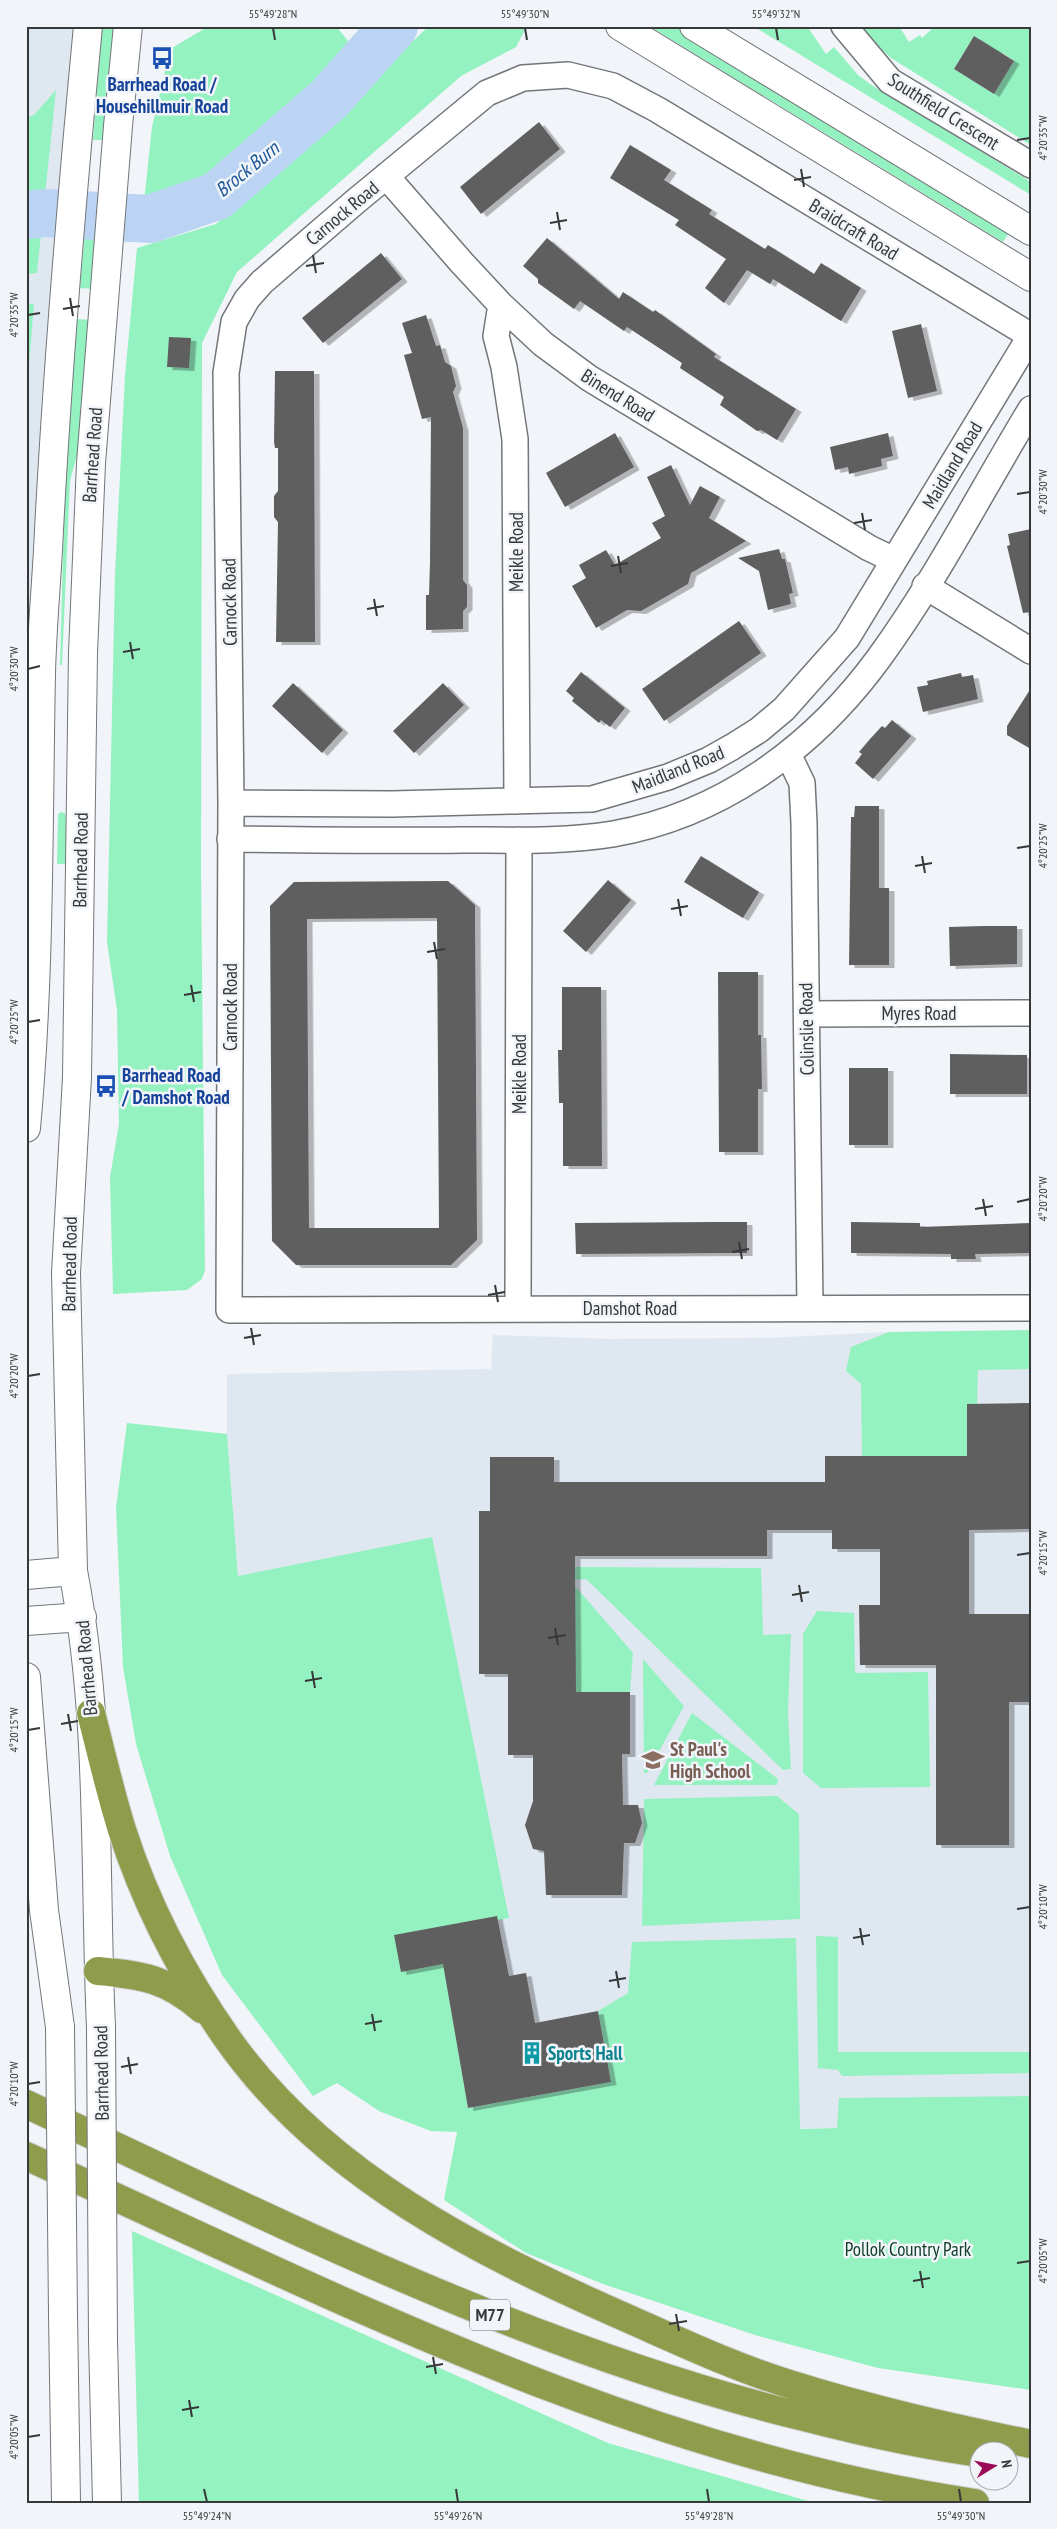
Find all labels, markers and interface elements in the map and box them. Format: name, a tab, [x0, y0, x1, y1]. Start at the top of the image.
text: 55°49'28"N	[249, 6, 297, 21]
text: 55°49'30"N	[501, 6, 549, 21]
text: 55°49'32"N	[752, 6, 800, 21]
bus stop icon: Barrhead Road / Househillmuir Road	[149, 45, 175, 71]
street label: Southfield Crescent	[884, 67, 1005, 155]
place label: Barrhead Road / Househillmuir Road	[96, 72, 228, 118]
text: 4°20'35"W	[1035, 115, 1050, 161]
water label: Brock Burn	[210, 135, 285, 203]
street label: Carnock Road	[301, 176, 383, 250]
street label: Braidcraft Road	[805, 193, 903, 265]
text: 4°20'35"W	[6, 292, 21, 338]
street label: Binend Road	[577, 363, 659, 427]
street label: Barrhead Road	[77, 407, 107, 503]
street label: Maidland Road	[917, 417, 987, 513]
text: 4°20'30"W	[1035, 469, 1050, 515]
street label: Meikle Road	[504, 512, 528, 592]
street label: Carnock Road	[216, 558, 242, 646]
text: 4°20'30"W	[6, 646, 21, 692]
street label: Maidland Road	[628, 740, 728, 798]
street label: Barrhead Road	[67, 812, 93, 908]
text: 4°20'25"W	[1035, 823, 1050, 869]
street label: Carnock Road	[218, 963, 242, 1051]
street label: Colinslie Road	[793, 983, 819, 1075]
text: 4°20'25"W	[6, 999, 21, 1045]
street label: Myres Road	[881, 1001, 957, 1025]
street label: Meikle Road	[507, 1034, 531, 1114]
place label: Barrhead Road / Damshot Road	[121, 1063, 230, 1109]
bus stop icon: Barrhead Road / Damshot Road	[93, 1073, 119, 1099]
text: 4°20'20"W	[1035, 1176, 1050, 1222]
street label: Barrhead Road	[56, 1216, 82, 1312]
street label: Damshot Road	[583, 1296, 677, 1320]
text: 4°20'20"W	[6, 1353, 21, 1399]
text: 4°20'15"W	[1035, 1530, 1050, 1576]
street label: Barrhead Road	[70, 1619, 102, 1717]
text: 4°20'15"W	[6, 1707, 21, 1753]
place label: St Paul's High School	[670, 1737, 751, 1783]
school or university icon: St Paul's High School	[640, 1747, 666, 1773]
text: 4°20'10"W	[1035, 1884, 1050, 1930]
street label: Barrhead Road	[88, 2025, 114, 2121]
building icon: Sports Hall	[519, 2040, 545, 2066]
place label: Sports Hall	[548, 2041, 623, 2065]
text: 4°20'10"W	[6, 2061, 21, 2107]
park label: Pollok Country Park	[845, 2237, 972, 2261]
text: 4°20'05"W	[1035, 2238, 1050, 2284]
road number: M77	[470, 2300, 510, 2330]
text: 4°20'05"W	[6, 2414, 21, 2460]
north arrow	[970, 2442, 1020, 2492]
text: N	[997, 2458, 1016, 2469]
text: 55°49'24"N	[183, 2508, 231, 2523]
text: 55°49'26"N	[434, 2508, 482, 2523]
text: 55°49'28"N	[685, 2508, 733, 2523]
text: 55°49'30"N	[937, 2508, 985, 2523]

